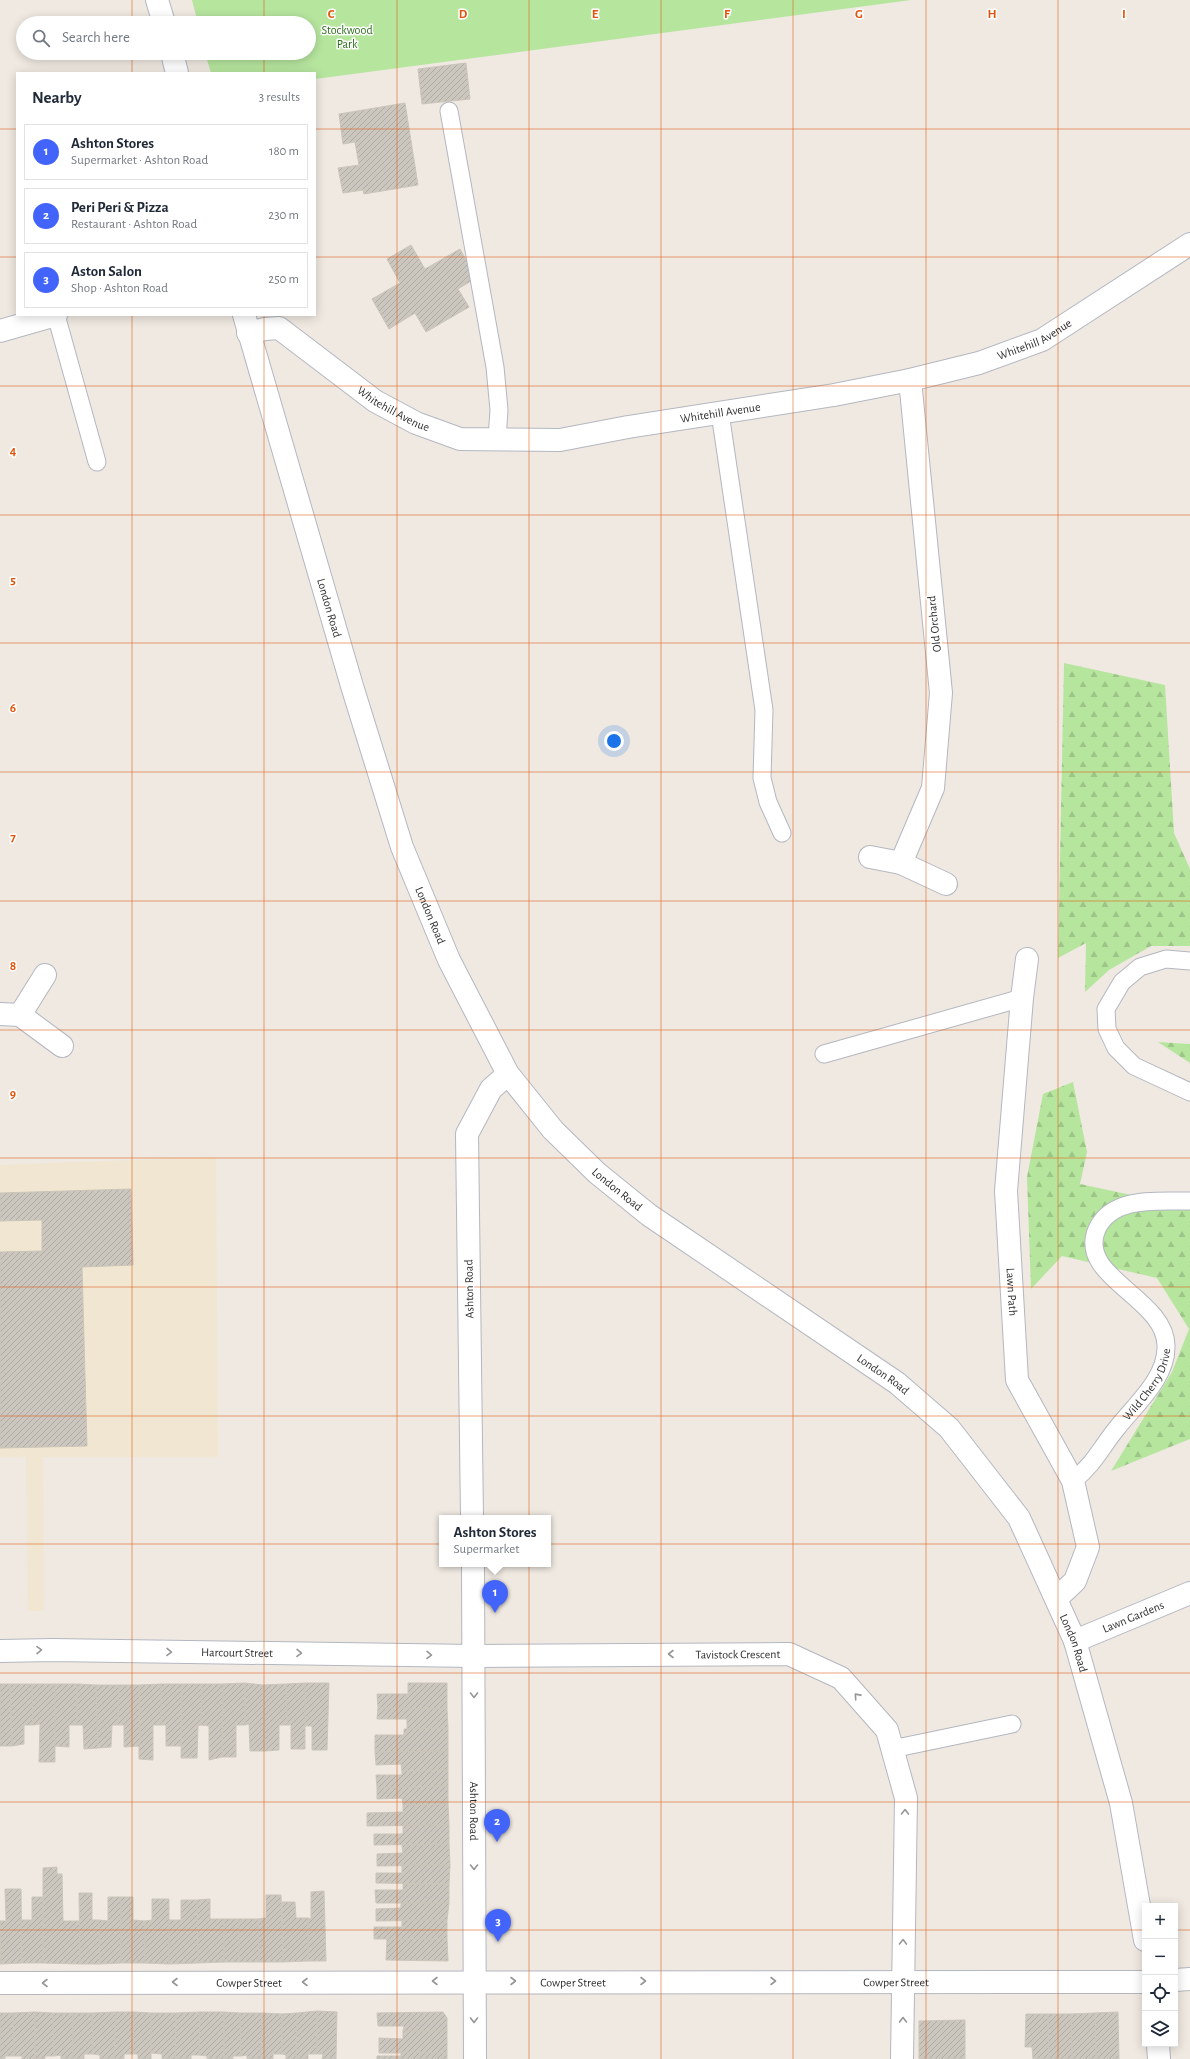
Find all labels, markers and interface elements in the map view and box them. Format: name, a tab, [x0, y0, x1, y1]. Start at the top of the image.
text: C	[328, 8, 335, 21]
text: D	[459, 8, 468, 21]
text: E	[592, 8, 599, 21]
text: F	[724, 8, 731, 21]
text: G	[855, 8, 863, 21]
text: H	[987, 8, 997, 21]
text: I	[1122, 8, 1126, 21]
search box	[16, 16, 316, 60]
park label: Stockwood Park	[321, 24, 373, 50]
icon: search	[30, 27, 52, 49]
text: Search here	[62, 30, 130, 45]
text: Nearby	[32, 89, 82, 106]
text: 3 results	[259, 91, 300, 104]
text: Ashton Stores	[71, 136, 154, 151]
text: 1	[44, 145, 48, 158]
text: 180 m	[269, 145, 299, 158]
text: Supermarket · Ashton Road	[71, 154, 208, 167]
text: Peri Peri & Pizza	[71, 200, 169, 215]
text: 2	[43, 209, 49, 222]
text: 230 m	[268, 209, 299, 222]
text: Restaurant · Ashton Road	[71, 218, 197, 231]
text: Aston Salon	[71, 264, 142, 279]
text: 3	[43, 273, 49, 286]
text: 250 m	[268, 273, 299, 286]
text: Shop · Ashton Road	[71, 282, 168, 295]
street label: Whitehill Avenue	[996, 317, 1074, 362]
street label: Whitehill Avenue	[355, 384, 431, 433]
street label: Whitehill Avenue	[679, 401, 761, 425]
text: 4	[10, 445, 17, 458]
text: 5	[10, 574, 16, 587]
street label: London Road	[315, 577, 344, 639]
street label: Old Orchard	[925, 595, 943, 653]
text: 6	[10, 702, 16, 715]
your location	[604, 731, 624, 751]
text: 7	[10, 831, 16, 844]
street label: London Road	[413, 885, 448, 946]
text: 8	[10, 960, 16, 973]
text: 9	[10, 1088, 16, 1101]
street label: London Road	[590, 1166, 645, 1213]
street label: Ashton Road	[462, 1259, 476, 1319]
street label: Lawn Path	[1004, 1267, 1019, 1316]
street label: Wild Cherry Drive	[1120, 1348, 1172, 1422]
street label: London Road	[855, 1352, 911, 1397]
popup	[439, 1515, 551, 1567]
text: Ashton Stores	[453, 1525, 537, 1540]
text: Supermarket	[453, 1543, 519, 1556]
pin: 1	[482, 1580, 508, 1613]
street label: Lawn Gardens	[1101, 1599, 1166, 1635]
street label: London Road	[1058, 1612, 1090, 1673]
one-way arrow	[36, 1646, 42, 1654]
street label: Harcourt Street	[201, 1646, 273, 1659]
one-way arrow	[166, 1648, 172, 1656]
street label: Tavistock Crescent	[696, 1648, 780, 1661]
one-way arrow	[296, 1649, 302, 1657]
one-way arrow	[668, 1650, 674, 1658]
one-way arrow	[426, 1651, 432, 1659]
one-way arrow	[470, 1692, 478, 1698]
one-way arrow	[855, 1694, 862, 1701]
street label: Ashton Road	[468, 1781, 480, 1841]
pin: 2	[484, 1809, 510, 1842]
one-way arrow	[901, 1809, 909, 1815]
one-way arrow	[470, 1864, 478, 1870]
map controls	[1142, 1903, 1178, 2047]
button: +	[1142, 1903, 1178, 1939]
pin: 3	[485, 1909, 511, 1942]
one-way arrow	[899, 1939, 907, 1945]
button: −	[1142, 1939, 1178, 1975]
button: locate	[1142, 1975, 1178, 2011]
street label: Cowper Street	[540, 1976, 606, 1989]
street label: Cowper Street	[863, 1976, 929, 1988]
street label: Cowper Street	[216, 1977, 282, 1989]
one-way arrow	[432, 1977, 438, 1985]
one-way arrow	[510, 1977, 516, 1985]
one-way arrow	[640, 1977, 646, 1985]
one-way arrow	[770, 1977, 776, 1985]
one-way arrow	[172, 1978, 178, 1986]
one-way arrow	[302, 1978, 308, 1986]
one-way arrow	[42, 1979, 48, 1987]
button: layers	[1142, 2011, 1178, 2047]
one-way arrow	[470, 2017, 478, 2023]
one-way arrow	[898, 2017, 907, 2023]

